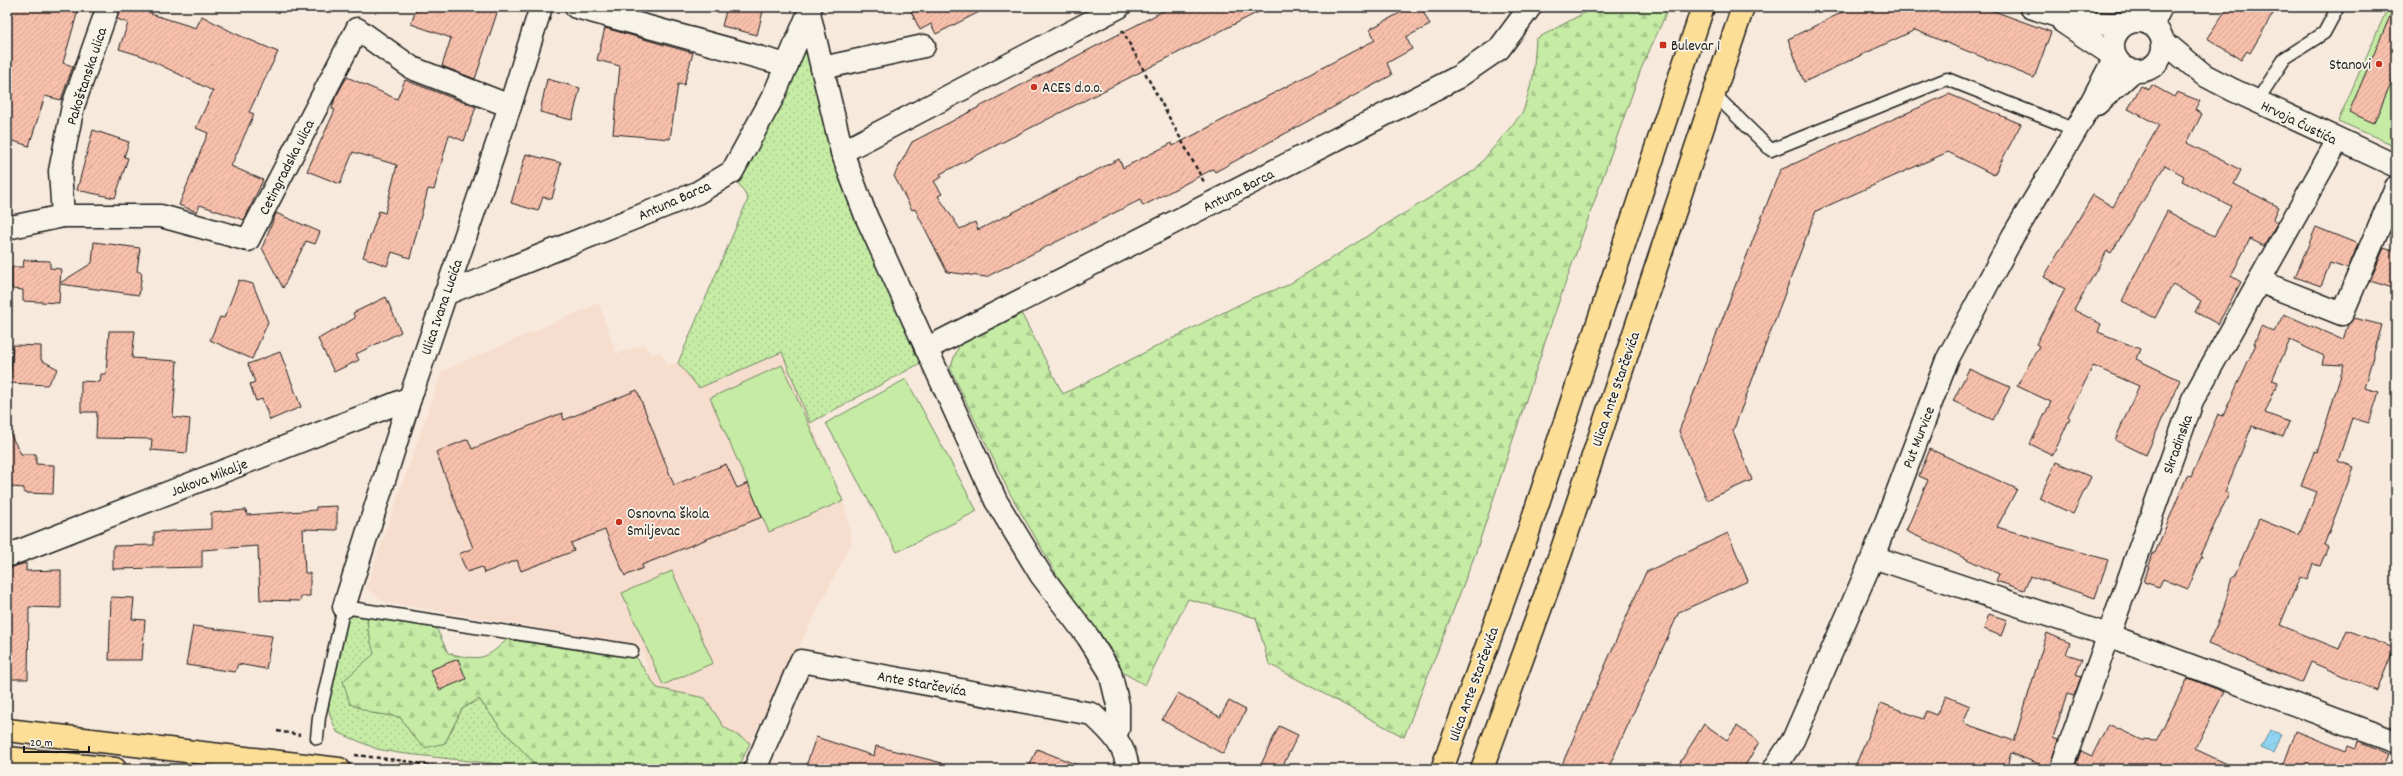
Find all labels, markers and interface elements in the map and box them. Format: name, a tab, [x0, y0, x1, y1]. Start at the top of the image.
street label: Pakoštanska ulica	[62, 24, 114, 128]
place label: Bulevar 1	[1671, 36, 1720, 58]
marker: Bulevar 1	[1658, 40, 1668, 50]
place label: Stanovi	[2329, 55, 2371, 77]
marker: Stanovi	[2374, 59, 2384, 69]
place label: ACES d.o.o.	[1042, 78, 1102, 100]
marker: ACES d.o.o.	[1029, 82, 1039, 92]
street label: Hrvoja Ćustića	[2256, 96, 2341, 152]
street label: Cetingradska ulica	[254, 116, 322, 219]
street label: Antuna Barca	[1199, 164, 1279, 219]
street label: Antuna Barca	[635, 176, 715, 228]
street label: Ulica Ivana Lucića	[416, 256, 470, 358]
street label: Ulica Ante Starčevića	[1587, 328, 1647, 450]
street label: Put Murvice	[1898, 403, 1942, 472]
street label: Skradinska	[2158, 411, 2200, 477]
street label: Jakova Mikalje	[168, 454, 252, 504]
place label: Osnovna škola Smiljevac	[627, 504, 710, 543]
marker: Osnovna škola Smiljevac	[614, 517, 624, 527]
street label: Ulica Ante Starčevića	[1444, 624, 1506, 745]
street label: Ante Starčevića	[875, 666, 969, 704]
scale bar	[24, 728, 89, 754]
text: 20 m	[30, 735, 53, 752]

